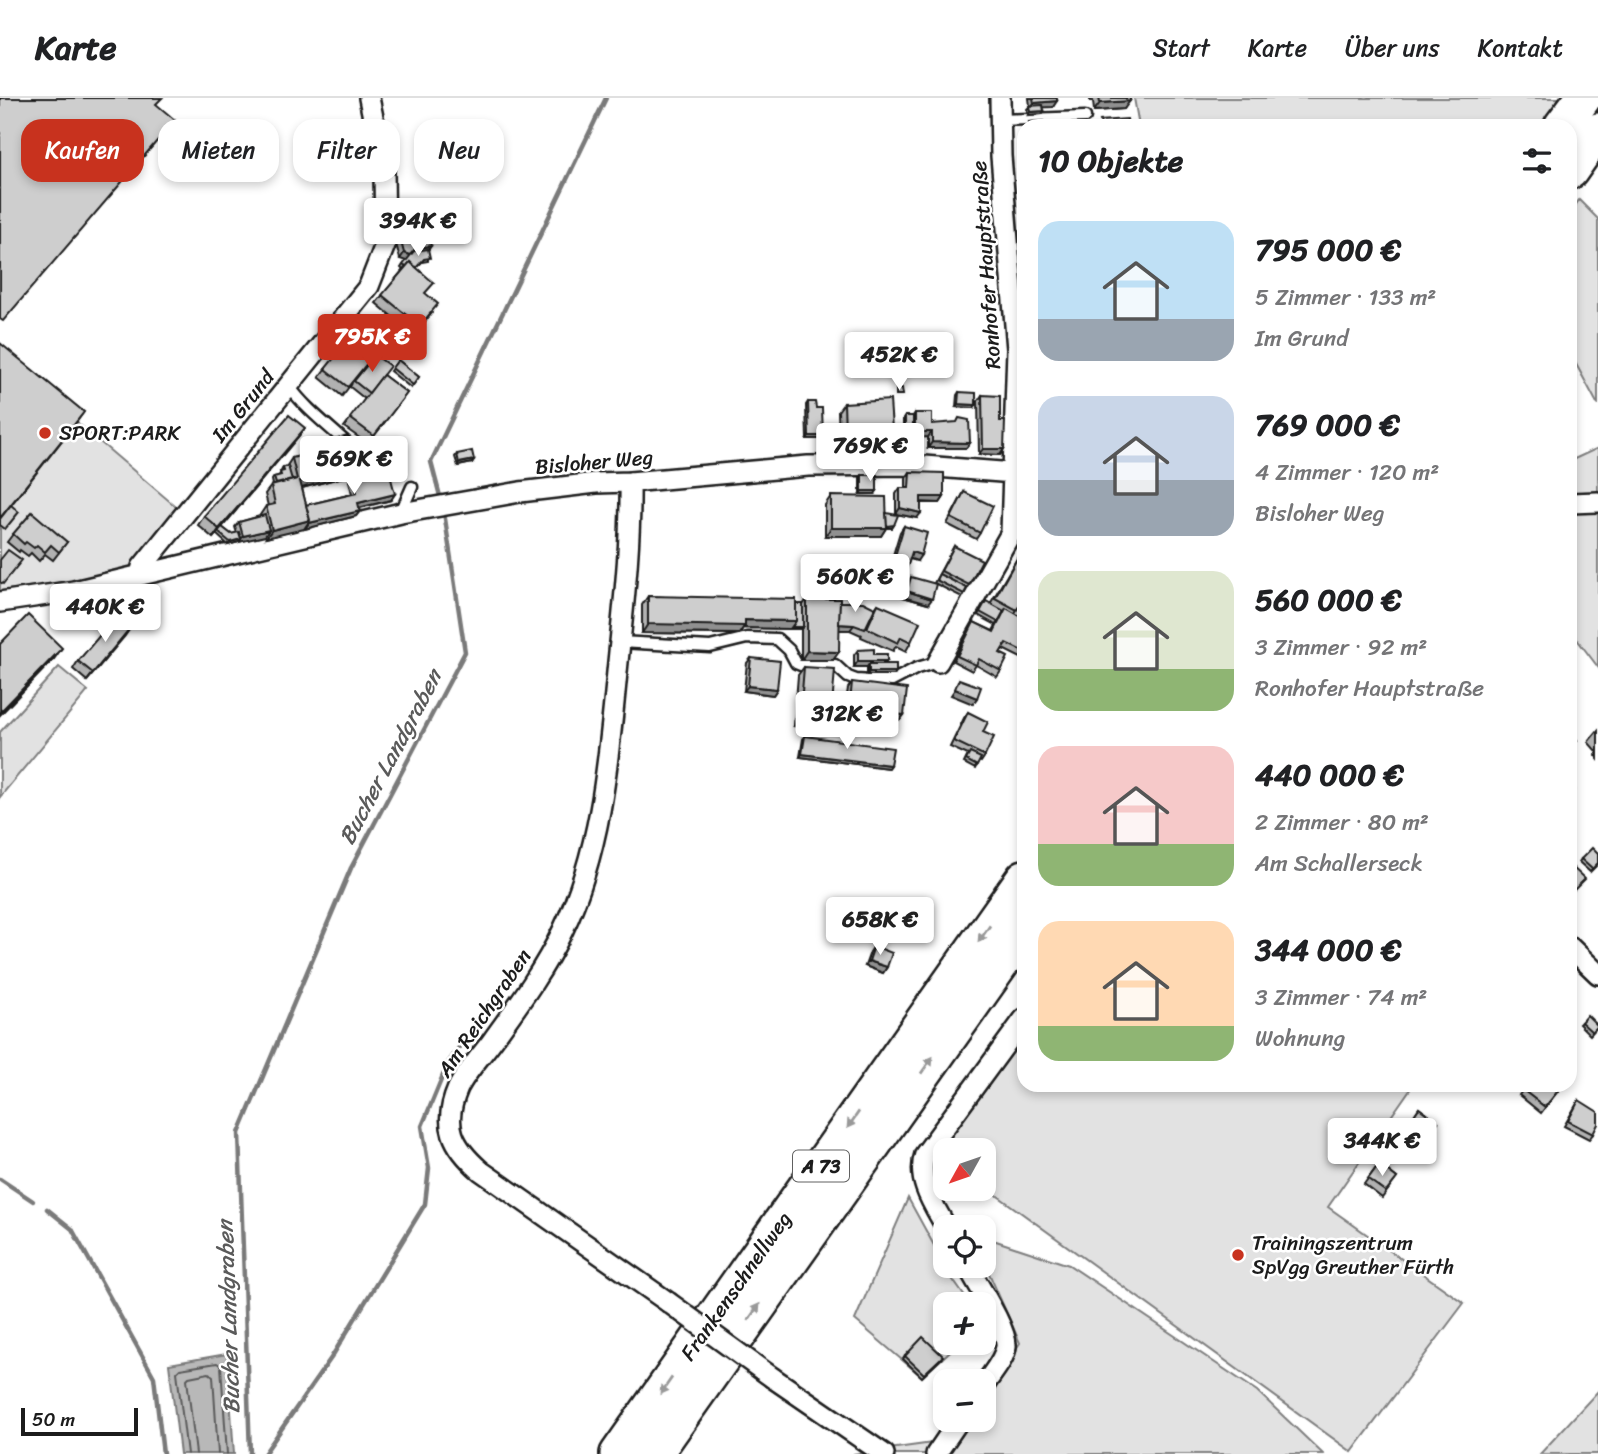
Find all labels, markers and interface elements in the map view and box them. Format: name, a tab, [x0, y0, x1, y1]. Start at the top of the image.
text: Karte	[35, 19, 117, 77]
text: Start	[1153, 27, 1210, 69]
text: Karte	[1248, 27, 1307, 69]
text: Über uns	[1345, 27, 1440, 69]
text: Kontakt	[1478, 27, 1563, 69]
chip: Kaufen	[21, 119, 144, 182]
chip: Mieten	[158, 119, 279, 182]
chip: Filter	[293, 119, 400, 182]
chip: Neu	[414, 119, 504, 182]
text: 10 Objekte	[1038, 134, 1183, 188]
icon: filters	[1518, 142, 1556, 180]
street label: Ronhofer Hauptstraße	[960, 159, 1012, 371]
pin: 394K €	[361, 198, 475, 258]
text: 394K €	[380, 200, 456, 241]
text: 795 000 €	[1255, 223, 1401, 277]
icon: home	[1094, 249, 1178, 333]
text: 5 Zimmer · 133 m²	[1255, 277, 1436, 318]
pin: 795K €	[315, 314, 429, 374]
text: 795K €	[334, 316, 410, 357]
text: Im Grund	[1255, 318, 1348, 359]
pin: 452K €	[842, 332, 956, 392]
text: 452K €	[861, 334, 937, 375]
street label: Im Grund	[201, 359, 286, 452]
text: 769 000 €	[1255, 398, 1400, 452]
place label: SPORT:PARK	[59, 414, 181, 452]
pin: 769K €	[813, 424, 927, 483]
icon: home	[1094, 424, 1178, 508]
marker: SPORT:PARK	[37, 425, 53, 441]
text: 769K €	[832, 425, 908, 466]
pin: 569K €	[297, 436, 411, 496]
text: 569K €	[316, 438, 392, 479]
street label: Bisloher Weg	[533, 438, 655, 486]
text: 4 Zimmer · 120 m²	[1255, 452, 1439, 493]
text: Bisloher Weg	[1255, 493, 1384, 534]
pin: 560K €	[798, 554, 912, 614]
text: 560K €	[817, 556, 893, 597]
text: 560 000 €	[1255, 573, 1402, 627]
pin: 440K €	[48, 584, 162, 644]
text: 440K €	[66, 586, 144, 627]
icon: home	[1094, 599, 1178, 683]
text: 3 Zimmer · 92 m²	[1255, 627, 1427, 668]
water label: Bucher Landgraben	[327, 660, 455, 852]
text: Ronhofer Hauptstraße	[1255, 668, 1484, 709]
pin: 312K €	[790, 692, 904, 751]
text: 312K €	[811, 693, 883, 734]
text: 440 000 €	[1255, 748, 1404, 802]
icon: home	[1094, 774, 1178, 858]
text: 2 Zimmer · 80 m²	[1255, 802, 1429, 843]
text: Am Schallerseck	[1255, 843, 1423, 884]
pin: 658K €	[823, 898, 937, 957]
text: 658K €	[842, 899, 918, 940]
text: 344 000 €	[1255, 923, 1401, 977]
one-way arrow	[977, 925, 991, 943]
street label: Am Reichgraben	[426, 940, 541, 1086]
icon: home	[1094, 949, 1178, 1033]
text: 3 Zimmer · 74 m²	[1255, 977, 1427, 1018]
text: Wohnung	[1255, 1018, 1345, 1059]
one-way arrow	[920, 1056, 934, 1074]
one-way arrow	[846, 1111, 860, 1129]
pin: 344K €	[1325, 1118, 1439, 1178]
text: 344K €	[1344, 1120, 1420, 1161]
north arrow	[933, 1138, 996, 1200]
map controls	[933, 1138, 996, 1432]
road number: A 73	[793, 1150, 849, 1182]
street label: Frankenschnellweg	[670, 1203, 802, 1369]
button: locate	[933, 1215, 996, 1278]
water label: Bucher Landgraben	[205, 1217, 252, 1414]
place label: Trainingszentrum SpVgg Greuther Fürth	[1252, 1224, 1454, 1286]
marker: Trainingszentrum SpVgg Greuther Fürth	[1230, 1247, 1246, 1263]
button: +	[933, 1292, 996, 1355]
one-way arrow	[747, 1303, 761, 1321]
button: −	[933, 1369, 996, 1432]
one-way arrow	[659, 1377, 673, 1395]
text: 50 m	[32, 1403, 75, 1436]
scale bar	[21, 1405, 138, 1437]

